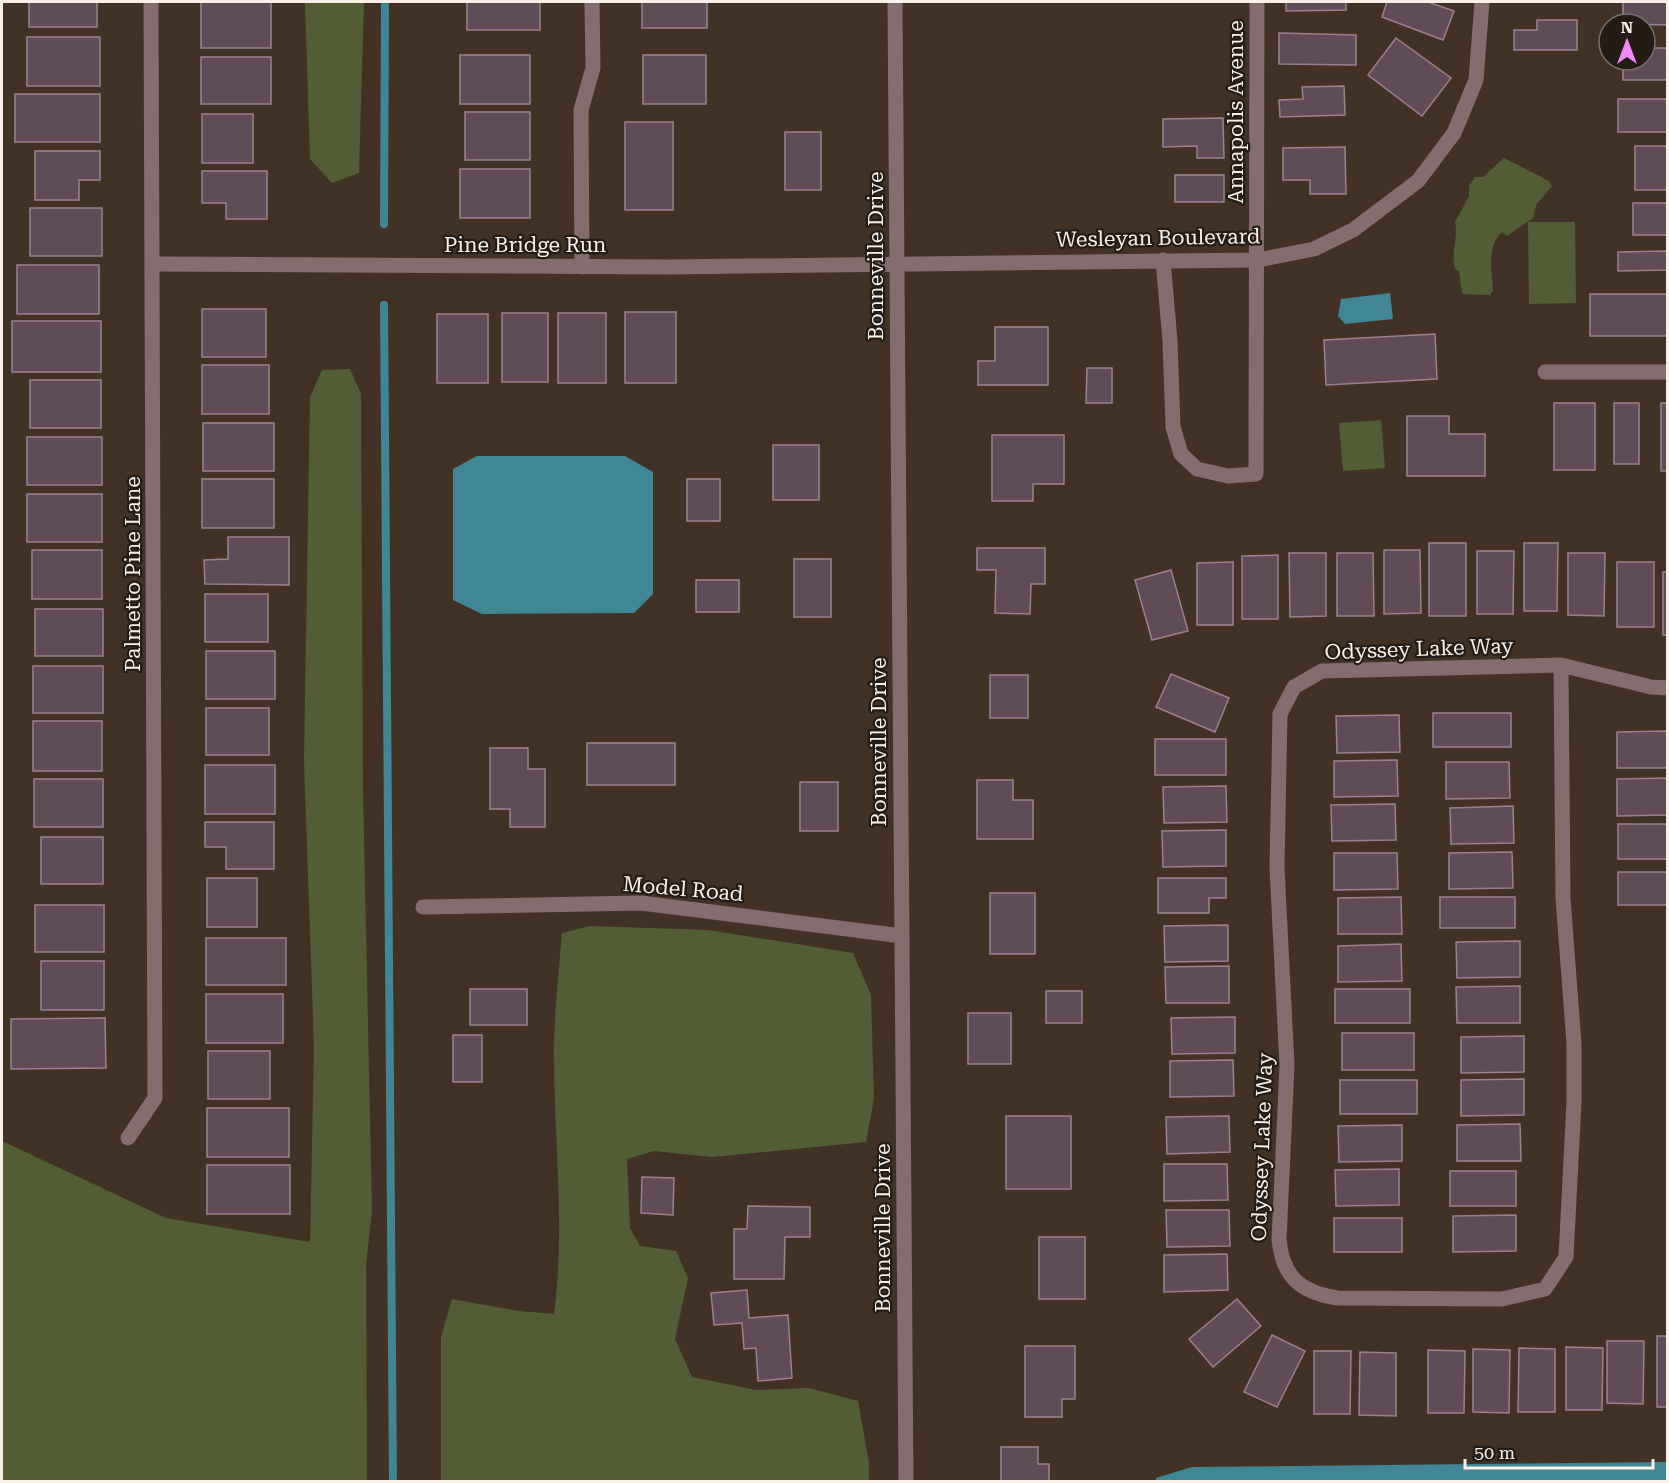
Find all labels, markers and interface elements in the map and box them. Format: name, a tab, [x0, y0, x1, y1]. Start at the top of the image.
north arrow	[1597, 12, 1657, 72]
text: N	[1621, 18, 1633, 37]
street label: Annapolis Avenue	[1224, 20, 1248, 204]
street label: Bonneville Drive	[864, 172, 888, 340]
street label: Wesleyan Boulevard	[1055, 224, 1261, 252]
street label: Pine Bridge Run	[444, 233, 607, 257]
street label: Palmetto Pine Lane	[121, 476, 145, 672]
street label: Odyssey Lake Way	[1324, 634, 1514, 664]
street label: Bonneville Drive	[867, 658, 891, 826]
street label: Model Road	[622, 872, 745, 906]
street label: Odyssey Lake Way	[1247, 1052, 1277, 1242]
street label: Bonneville Drive	[871, 1144, 895, 1312]
scale bar	[1465, 1432, 1652, 1470]
text: 50 m	[1474, 1442, 1515, 1463]

